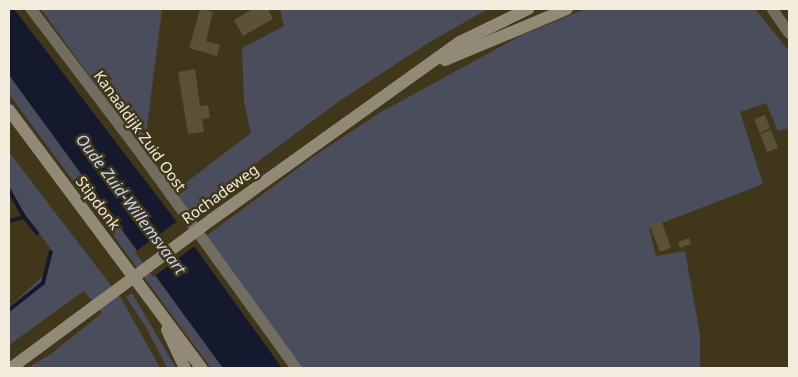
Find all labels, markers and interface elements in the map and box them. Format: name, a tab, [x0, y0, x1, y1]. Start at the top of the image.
street label: Kanaaldijk Zuid Oost	[90, 67, 190, 195]
water label: Oude Zuid-Willemsvaart	[72, 130, 190, 278]
street label: Rochadeweg	[178, 160, 262, 228]
street label: Stipdonk	[72, 173, 124, 233]

